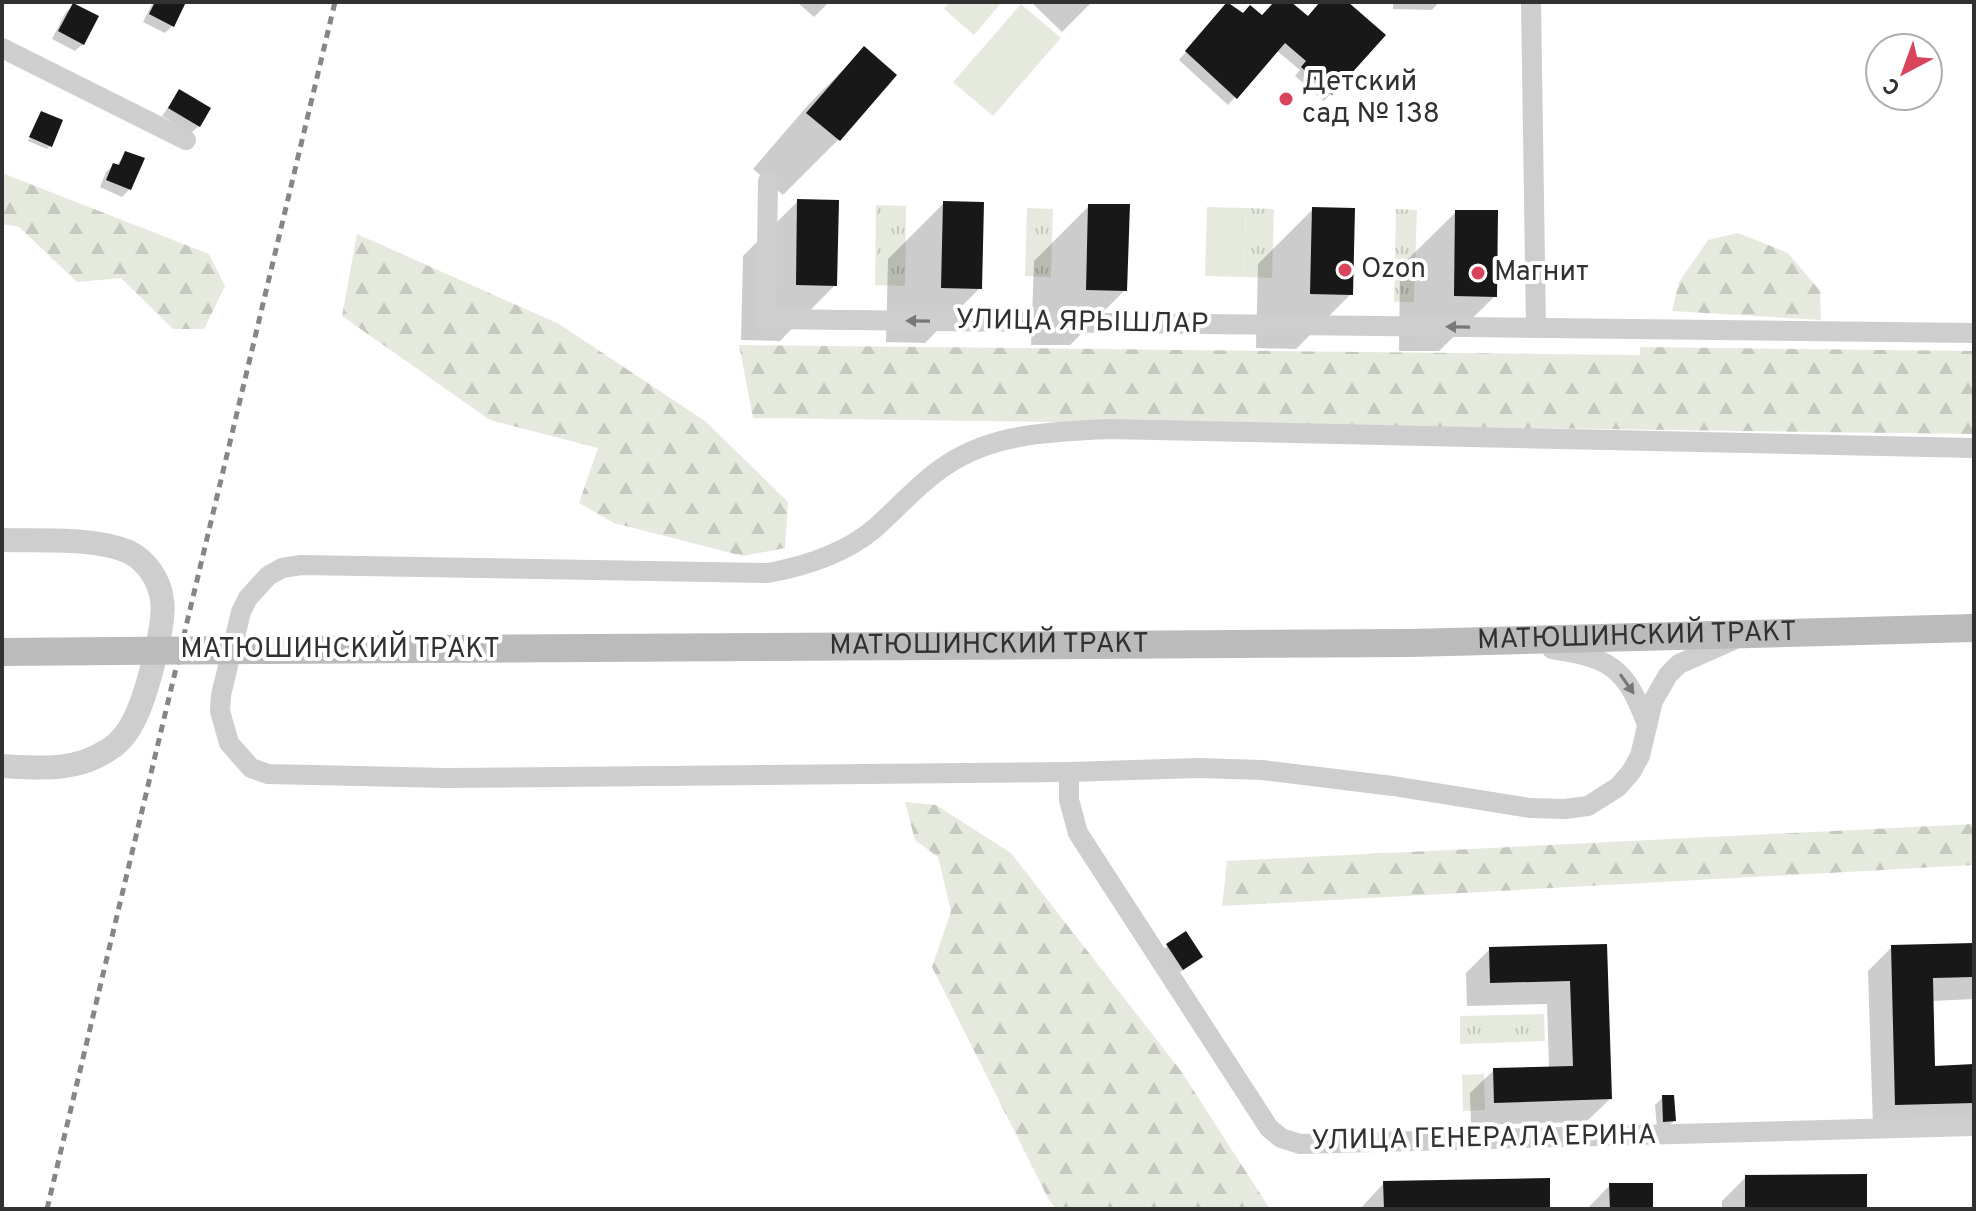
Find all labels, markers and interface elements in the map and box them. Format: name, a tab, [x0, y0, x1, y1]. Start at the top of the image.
north arrow	[1864, 32, 1944, 112]
place label: Детский сад № 138	[1302, 65, 1440, 133]
text: С	[1878, 70, 1907, 100]
marker: Детский сад № 138	[1277, 90, 1295, 108]
place label: Ozon	[1361, 252, 1426, 288]
place label: Магнит	[1494, 255, 1589, 291]
marker: Ozon	[1336, 261, 1354, 279]
marker: Магнит	[1469, 264, 1487, 282]
street label: УЛИЦА ЯРЫШЛАР	[955, 303, 1209, 343]
one-way arrow	[905, 315, 930, 327]
one-way arrow	[1445, 321, 1470, 334]
street label: МАТЮШИНСКИЙ ТРАКТ	[1477, 615, 1797, 659]
street label: МАТЮШИНСКИЙ ТРАКТ	[829, 625, 1149, 665]
street label: МАТЮШИНСКИЙ ТРАКТ	[180, 630, 500, 668]
one-way arrow	[1619, 673, 1634, 694]
street label: УЛИЦА ГЕНЕРАЛА ЕРИНА	[1311, 1118, 1657, 1160]

